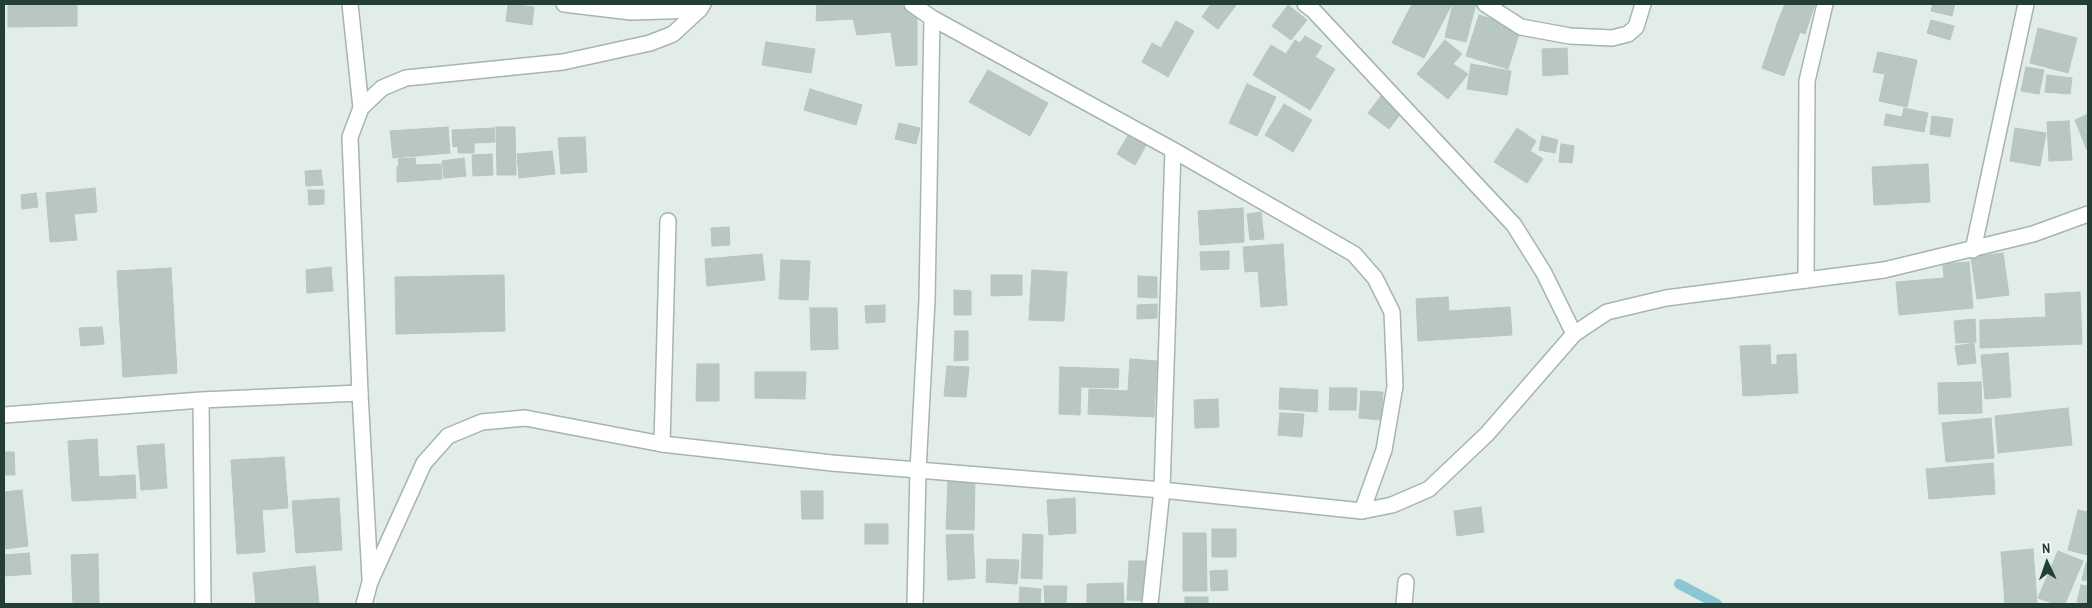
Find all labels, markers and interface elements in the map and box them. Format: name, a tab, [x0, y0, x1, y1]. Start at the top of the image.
north arrow	[2022, 538, 2072, 588]
text: N	[2042, 539, 2051, 557]

